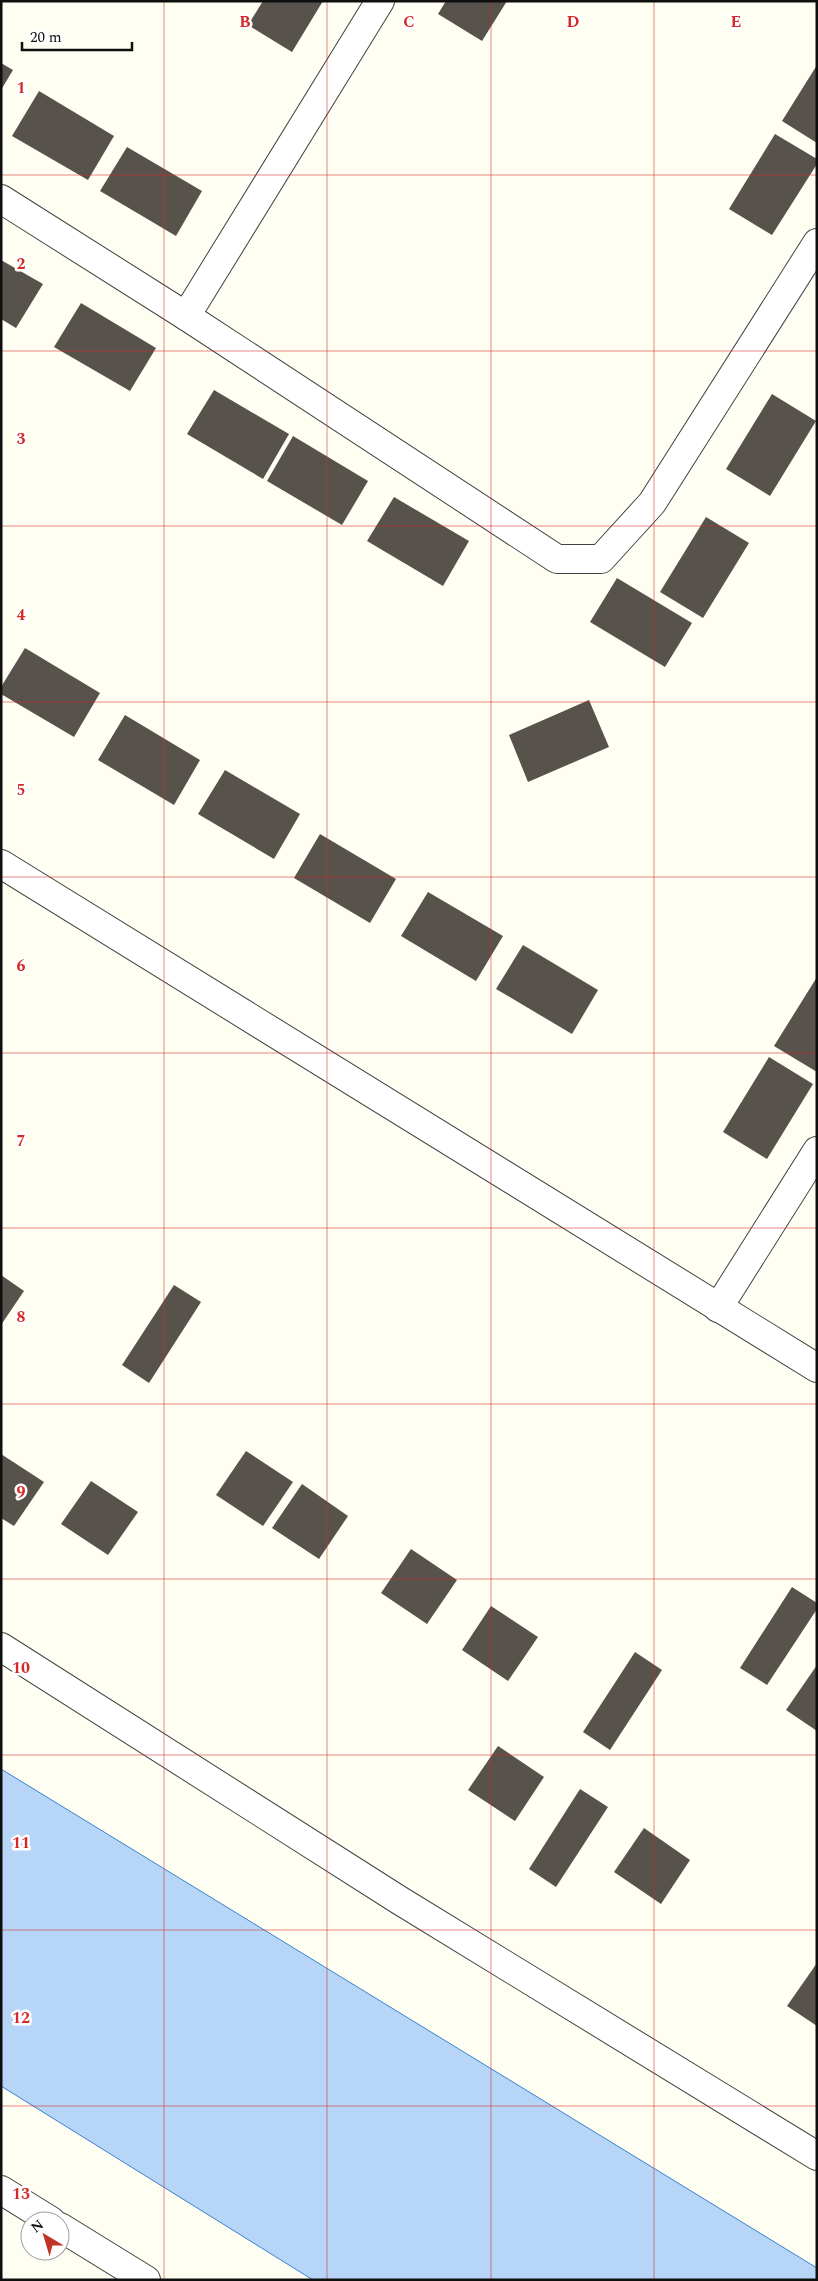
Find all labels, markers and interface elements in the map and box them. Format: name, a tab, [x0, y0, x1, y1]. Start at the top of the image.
text: B	[239, 10, 251, 34]
text: C	[403, 10, 415, 34]
text: D	[567, 10, 580, 34]
text: E	[731, 10, 741, 34]
scale bar	[22, 20, 132, 52]
text: 20 m	[30, 26, 62, 49]
text: 1	[17, 76, 25, 100]
text: 2	[17, 252, 26, 276]
text: 3	[17, 427, 26, 451]
text: 4	[17, 603, 26, 627]
text: 5	[17, 778, 25, 802]
text: 6	[17, 954, 26, 978]
text: 7	[17, 1129, 26, 1153]
text: 8	[17, 1305, 26, 1329]
text: 9	[17, 1480, 26, 1504]
text: 10	[12, 1656, 30, 1680]
text: 11	[12, 1831, 30, 1855]
text: 12	[12, 2006, 30, 2030]
text: 13	[12, 2182, 30, 2206]
north arrow	[20, 2211, 70, 2261]
text: N	[26, 2214, 48, 2238]

